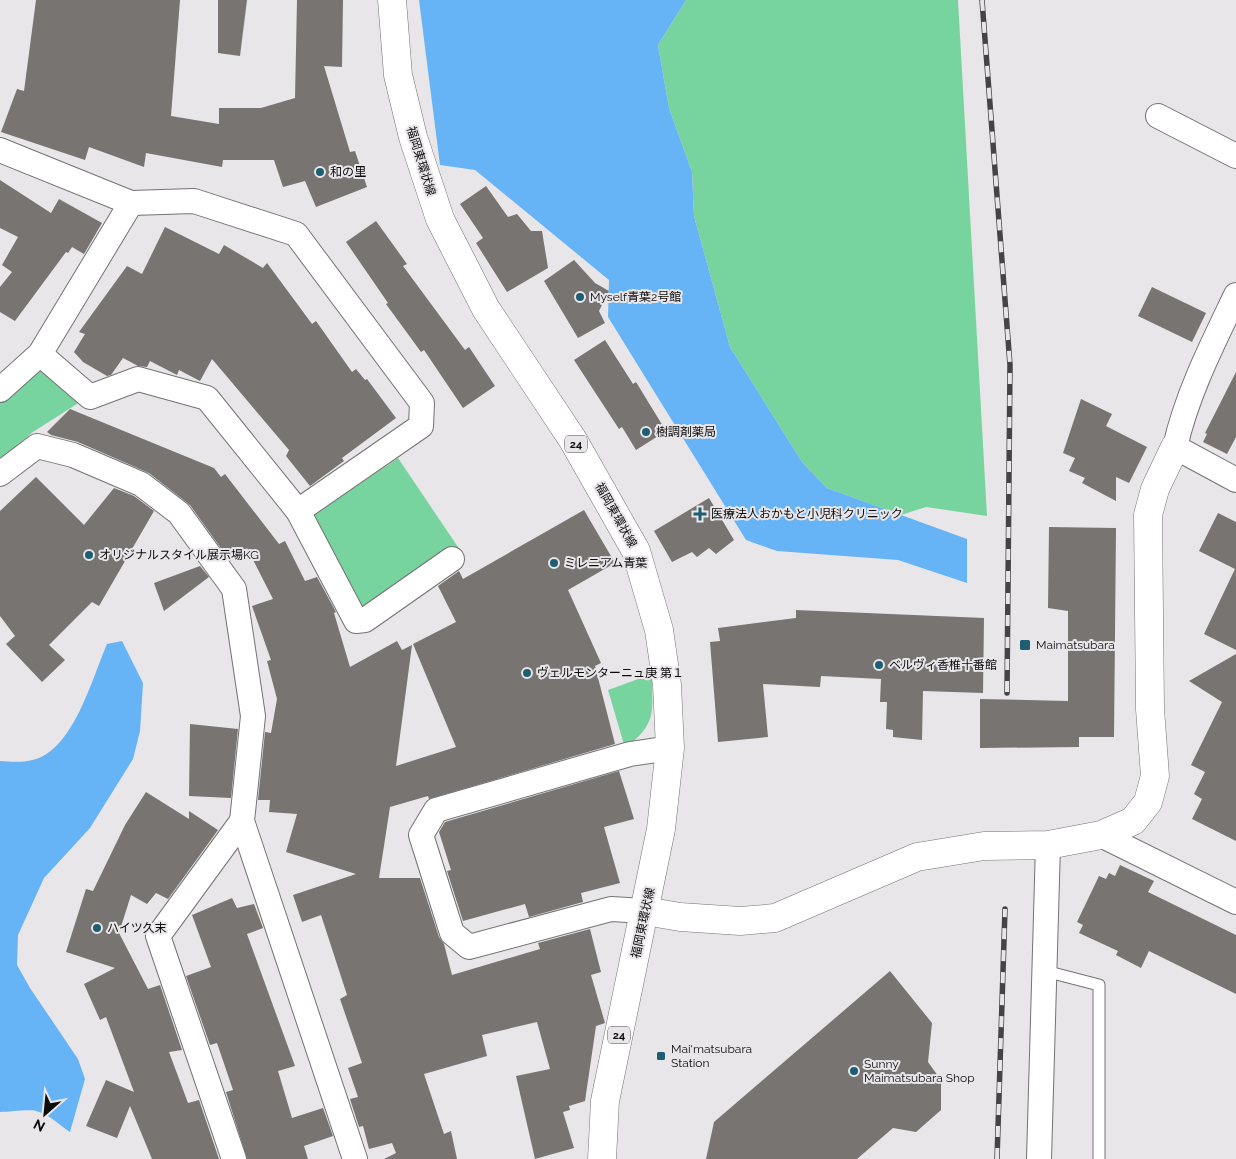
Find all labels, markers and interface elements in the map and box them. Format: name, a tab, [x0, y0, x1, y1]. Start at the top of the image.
street label: 福岡東環状線	[404, 125, 438, 197]
place label: 和の里	[330, 165, 366, 179]
marker: 和の里	[314, 166, 326, 178]
place label: Myself青葉2号館	[590, 290, 681, 304]
marker: Myself青葉2号館	[574, 291, 586, 303]
place label: 樹調剤薬局	[656, 425, 716, 439]
marker: 樹調剤薬局	[640, 426, 652, 438]
road number: 24	[565, 436, 587, 452]
street label: 福岡東環状線	[592, 480, 640, 550]
marker: 医療法人おかもと小児科クリニック	[693, 507, 707, 521]
place label: 医療法人おかもと小児科クリニック	[711, 507, 903, 521]
place label: オリジナルスタイル展示場KG	[99, 548, 259, 562]
marker: オリジナルスタイル展示場KG	[83, 549, 95, 561]
place label: ミレニアム青葉	[564, 556, 647, 570]
marker: ミレニアム青葉	[548, 557, 560, 569]
marker: Maimatsubara	[1018, 638, 1032, 652]
place label: Maimatsubara	[1036, 638, 1115, 652]
place label: ベルヴィ香椎十番館	[889, 658, 997, 672]
marker: ベルヴィ香椎十番館	[873, 659, 885, 671]
place label: ヴェルモンターニュ庚 第１	[537, 666, 684, 680]
marker: ヴェルモンターニュ庚 第１	[521, 667, 533, 679]
street label: 福岡東環状線	[629, 886, 657, 960]
place label: ハイツ久末	[107, 921, 167, 935]
marker: ハイツ久末	[91, 922, 103, 934]
road number: 24	[608, 1026, 630, 1044]
place label: Mai'matsubara Station	[671, 1042, 752, 1070]
marker: Mai'matsubara Station	[655, 1050, 667, 1062]
place label: Sunny Maimatsubara Shop	[864, 1057, 975, 1085]
marker: Sunny Maimatsubara Shop	[848, 1065, 860, 1077]
north arrow	[20, 1089, 70, 1139]
text: N	[31, 1116, 47, 1135]

